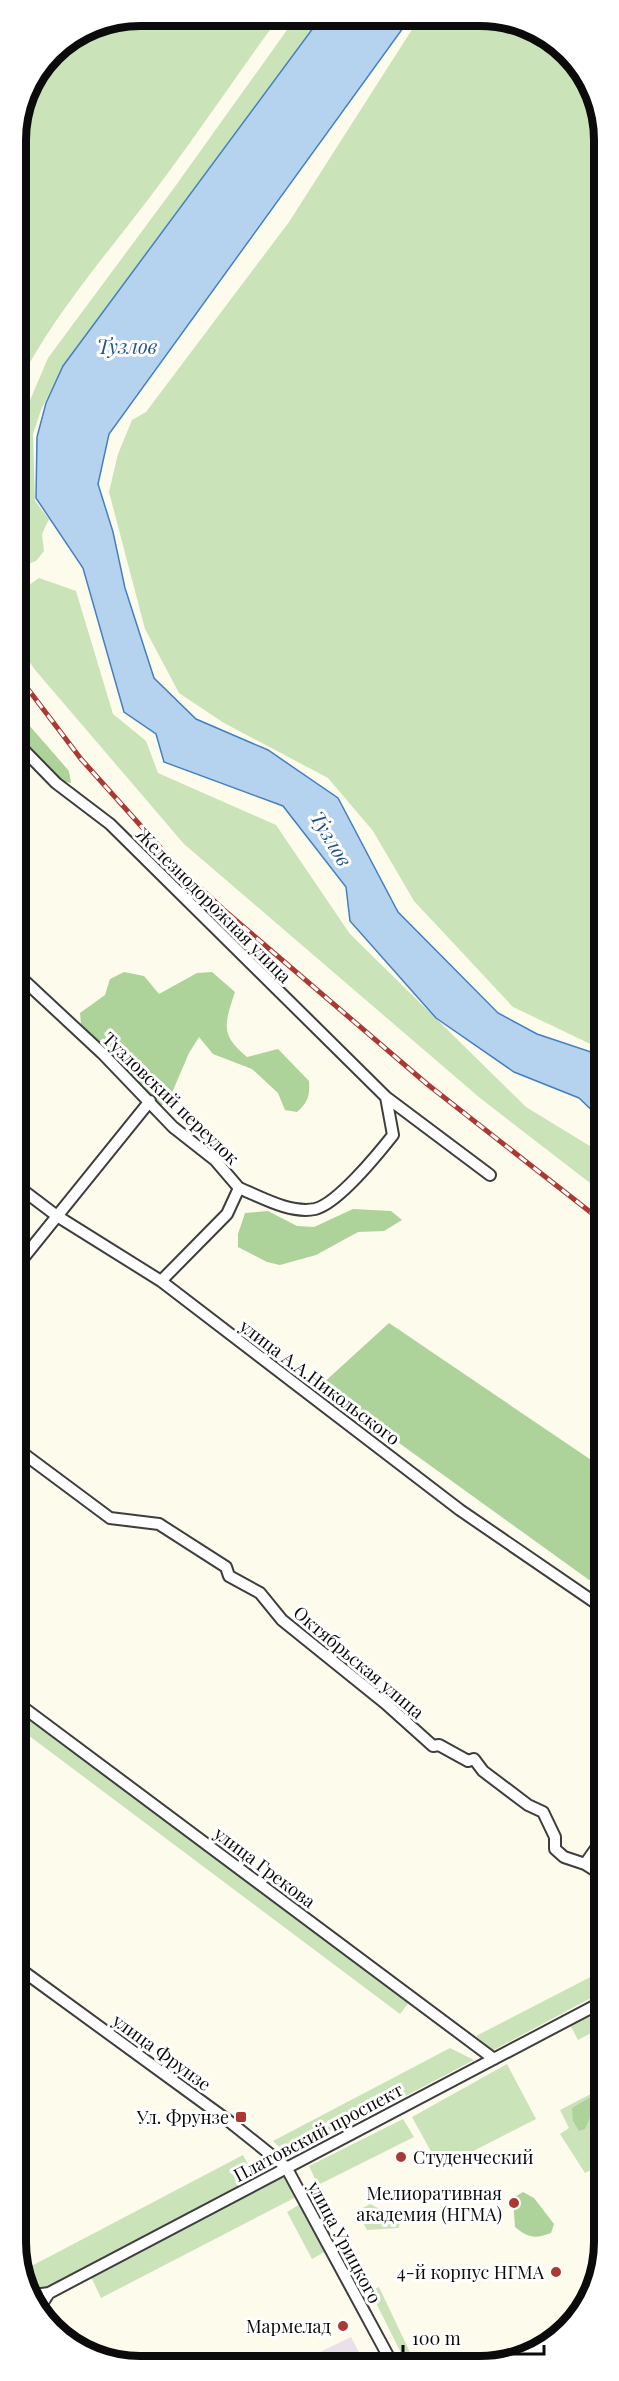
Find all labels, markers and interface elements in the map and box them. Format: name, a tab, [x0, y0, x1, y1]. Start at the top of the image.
water label: Тузлов	[97, 332, 158, 359]
water label: Тузлов	[305, 805, 359, 871]
street label: Железнодорожная улица	[131, 822, 297, 988]
street label: Тузловский переулок	[98, 1026, 244, 1170]
street label: улица А.А.Никольского	[234, 1313, 405, 1450]
street label: Октябрьская улица	[289, 1600, 429, 1724]
street label: улица Грекова	[209, 1820, 320, 1913]
street label: улица Фрунзе	[107, 2008, 216, 2096]
street label: Платовский проспект	[229, 2077, 407, 2187]
place label: Ул. Фрунзе	[136, 2105, 229, 2129]
marker: Ул. Фрунзе	[234, 2110, 248, 2124]
place label: Студенческий	[413, 2145, 534, 2169]
marker: Студенческий	[394, 2150, 408, 2164]
street label: улица Урицкого	[302, 2176, 387, 2307]
place label: Мелиоративная академия (НГМА)	[356, 2181, 502, 2226]
marker: Мелиоративная академия (НГМА)	[507, 2196, 521, 2210]
place label: 4-й корпус НГМА	[397, 2260, 545, 2284]
marker: 4-й корпус НГМА	[549, 2265, 563, 2279]
place label: Мармелад	[246, 2314, 332, 2338]
scale bar	[403, 2318, 544, 2356]
marker: Мармелад	[336, 2319, 350, 2333]
text: 100 m	[412, 2326, 461, 2350]

